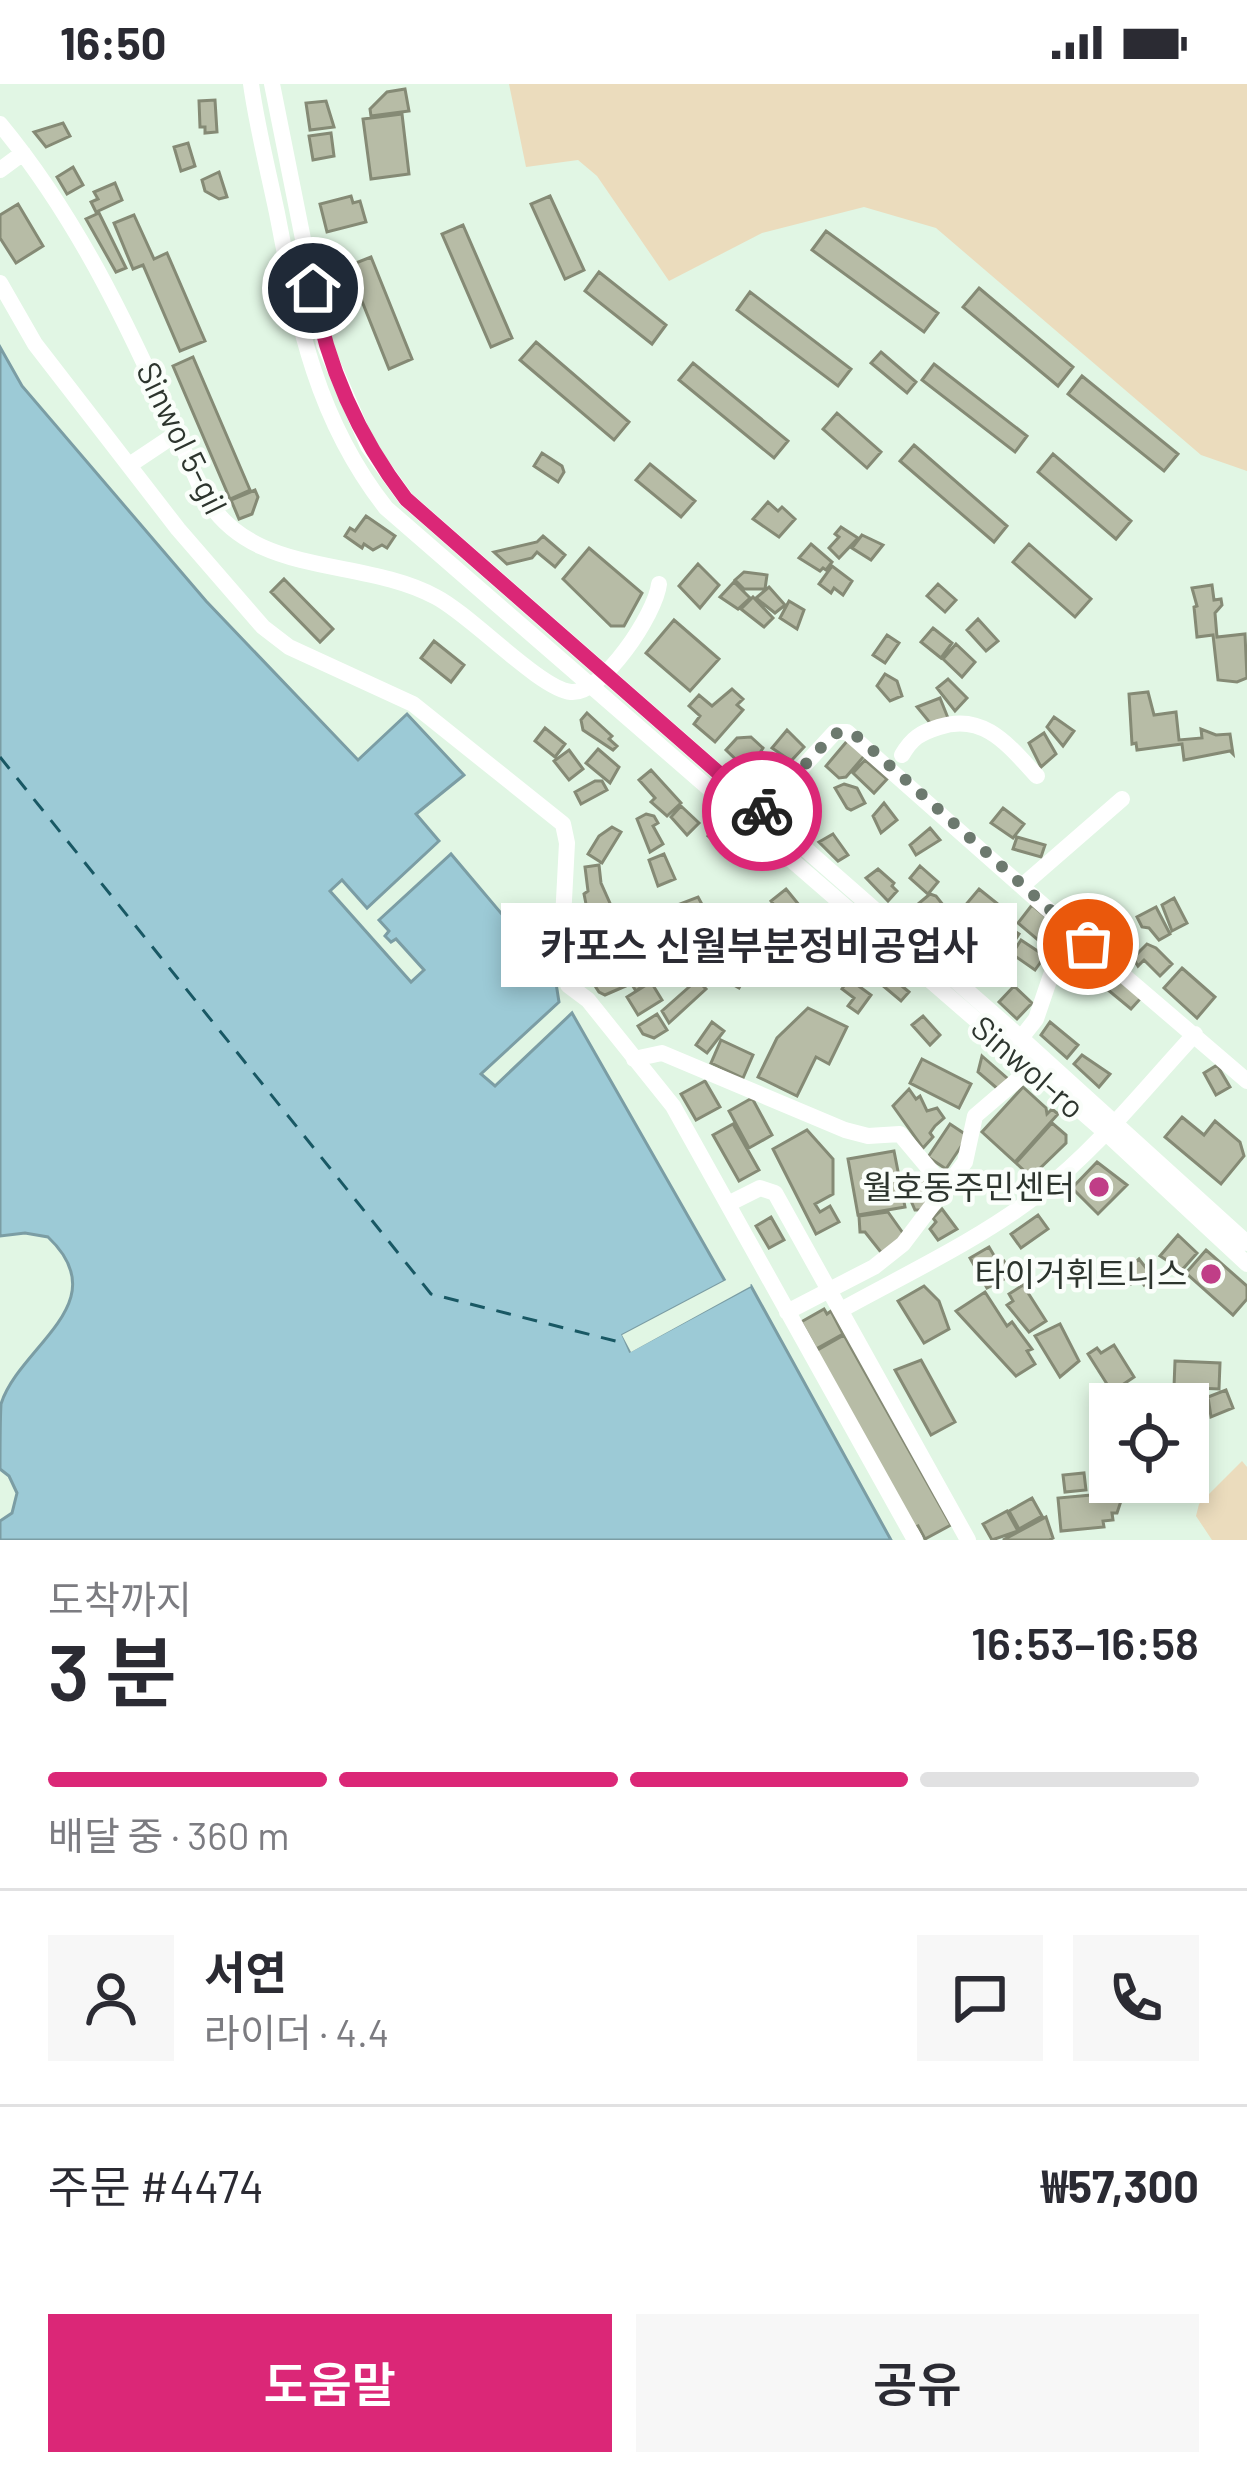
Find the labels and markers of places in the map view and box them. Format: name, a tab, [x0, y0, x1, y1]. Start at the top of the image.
pin	[262, 237, 364, 339]
pin	[1037, 893, 1139, 995]
callout: 카포스 신월부분정비공업사	[500, 902, 1016, 986]
place label: 월호동주민센터	[862, 1166, 1075, 1206]
marker: 월호동주민센터	[1086, 1174, 1112, 1200]
place label: 타이거휘트니스	[974, 1253, 1187, 1293]
marker: 타이거휘트니스	[1198, 1261, 1224, 1287]

